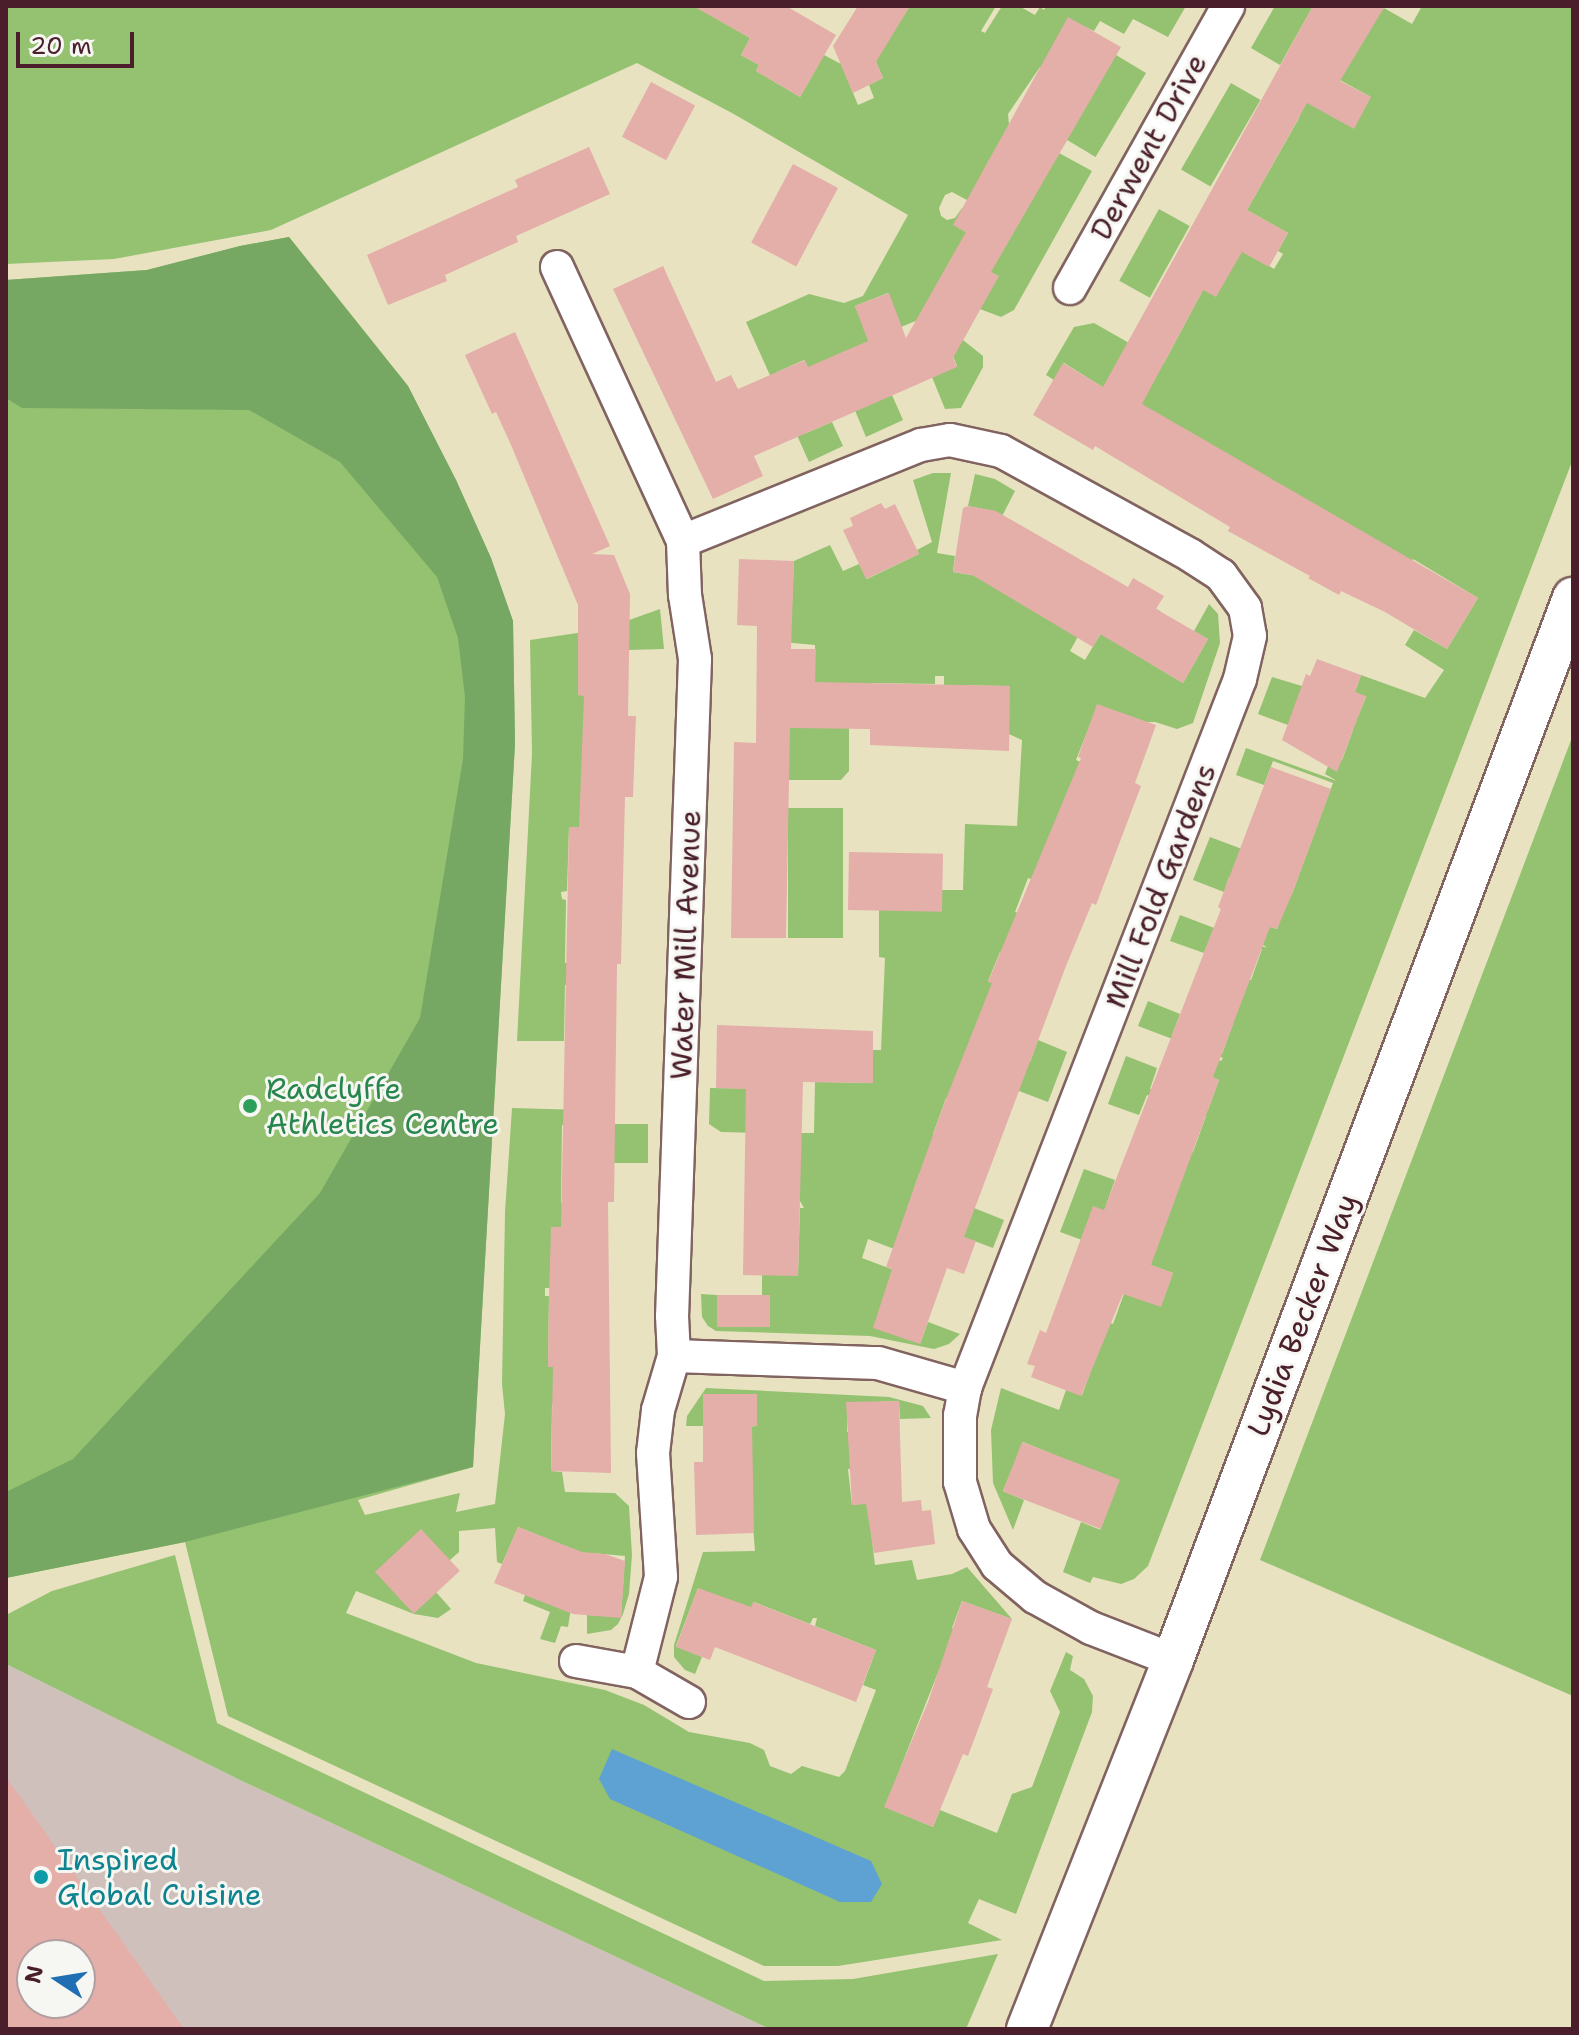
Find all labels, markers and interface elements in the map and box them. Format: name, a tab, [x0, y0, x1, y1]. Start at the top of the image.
scale bar	[20, 16, 138, 66]
text: 20 m	[30, 30, 92, 62]
street label: Derwent Drive	[1083, 48, 1215, 246]
street label: Mill Fold Gardens	[1098, 759, 1224, 1013]
street label: Water Mill Avenue	[663, 809, 709, 1081]
place label: Radclyffe Athletics Centre	[266, 1071, 499, 1142]
marker: Radclyffe Athletics Centre	[241, 1097, 259, 1115]
street label: Lydia Becker Way	[1240, 1189, 1366, 1441]
place label: Inspired Global Cuisine	[57, 1842, 262, 1912]
marker: Inspired Global Cuisine	[32, 1868, 50, 1886]
north arrow	[16, 1939, 96, 2019]
text: N	[18, 1963, 50, 1986]

